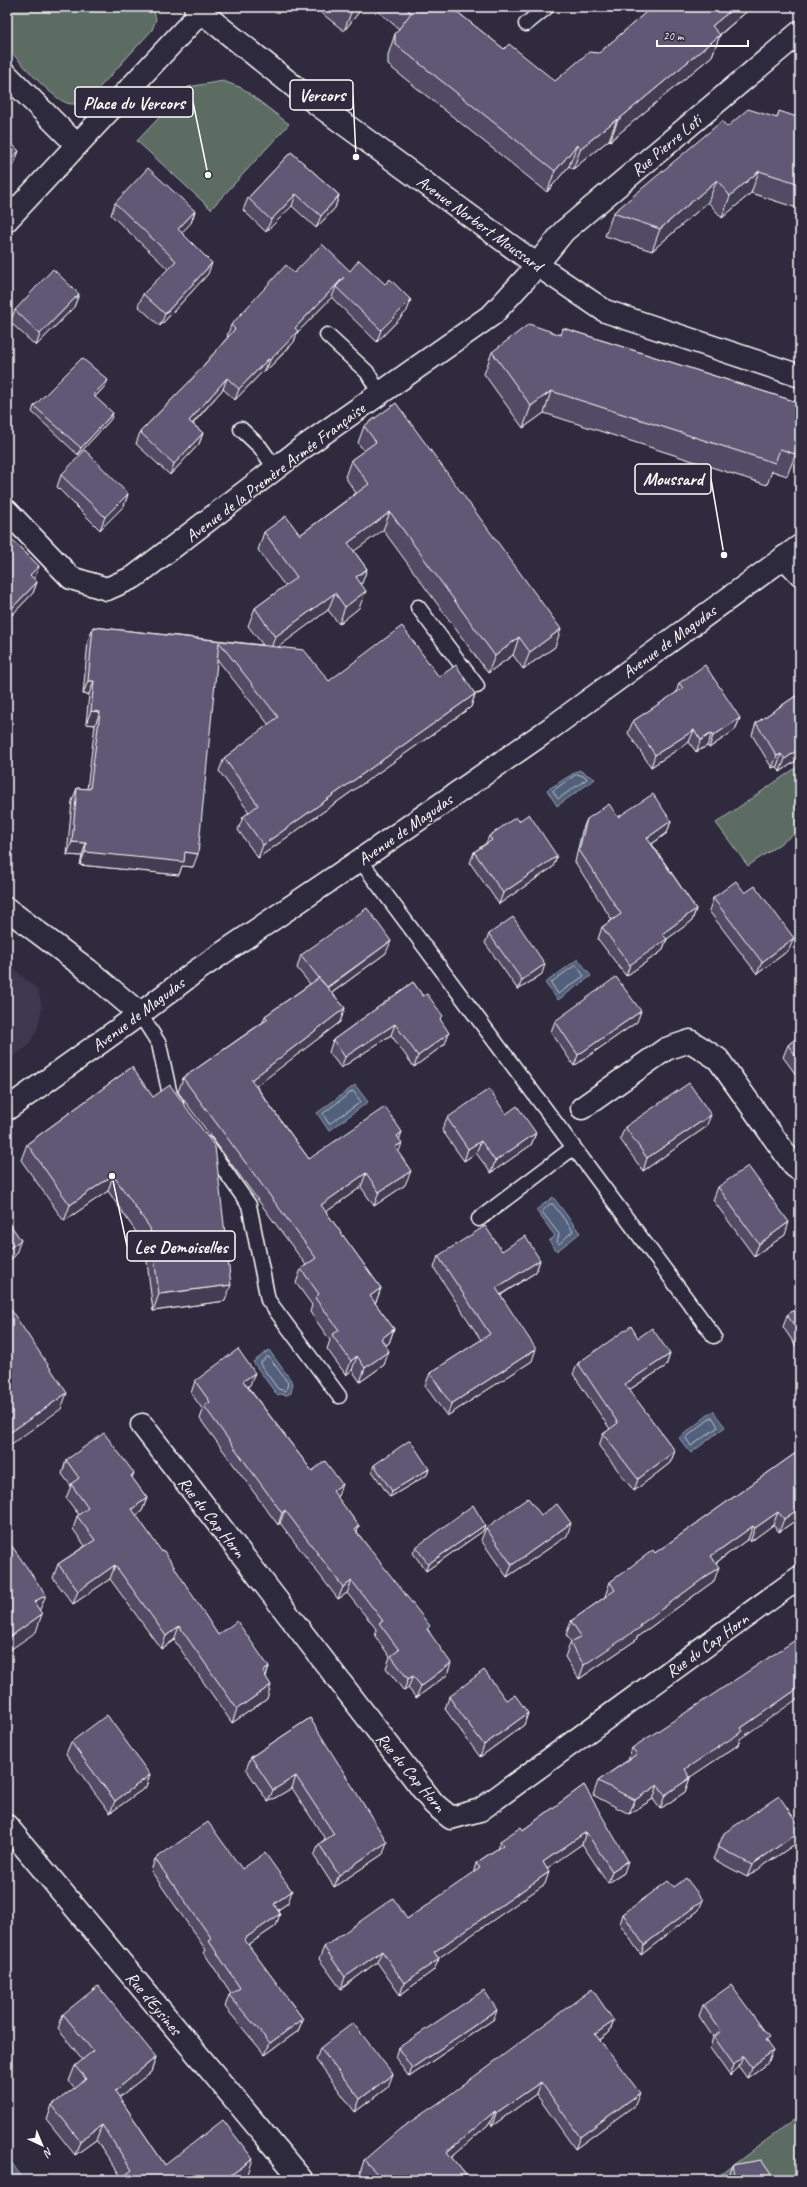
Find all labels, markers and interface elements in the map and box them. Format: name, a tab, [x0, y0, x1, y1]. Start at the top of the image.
scale bar	[657, 22, 748, 48]
text: 20 m	[663, 28, 685, 44]
callout: Vercors	[290, 80, 353, 110]
text: Vercors	[299, 84, 347, 106]
callout: Place du Vercors	[75, 87, 193, 117]
text: Place du Vercors	[83, 92, 186, 114]
street label: Rue Pierre Loti	[627, 109, 707, 181]
street label: Avenue Norbert Moussard	[413, 171, 548, 277]
street label: Avenue de la Premère Armée Française	[181, 397, 370, 547]
callout: Moussard	[635, 464, 711, 494]
text: Moussard	[643, 468, 706, 490]
street label: Avenue de Magudas	[618, 599, 722, 682]
street label: Avenue de Magudas	[354, 788, 458, 870]
street label: Avenue de Magudas	[88, 971, 191, 1056]
callout: Les Demoiselles	[127, 1231, 235, 1261]
text: Les Demoiselles	[134, 1236, 229, 1258]
street label: Rue du Cap Horn	[173, 1473, 251, 1563]
street label: Rue du Cap Horn	[662, 1608, 754, 1682]
street label: Rue du Cap Horn	[371, 1728, 451, 1817]
street label: Rue d'Eysines	[121, 1968, 187, 2041]
north arrow	[22, 2125, 62, 2165]
text: N	[40, 2145, 56, 2161]

